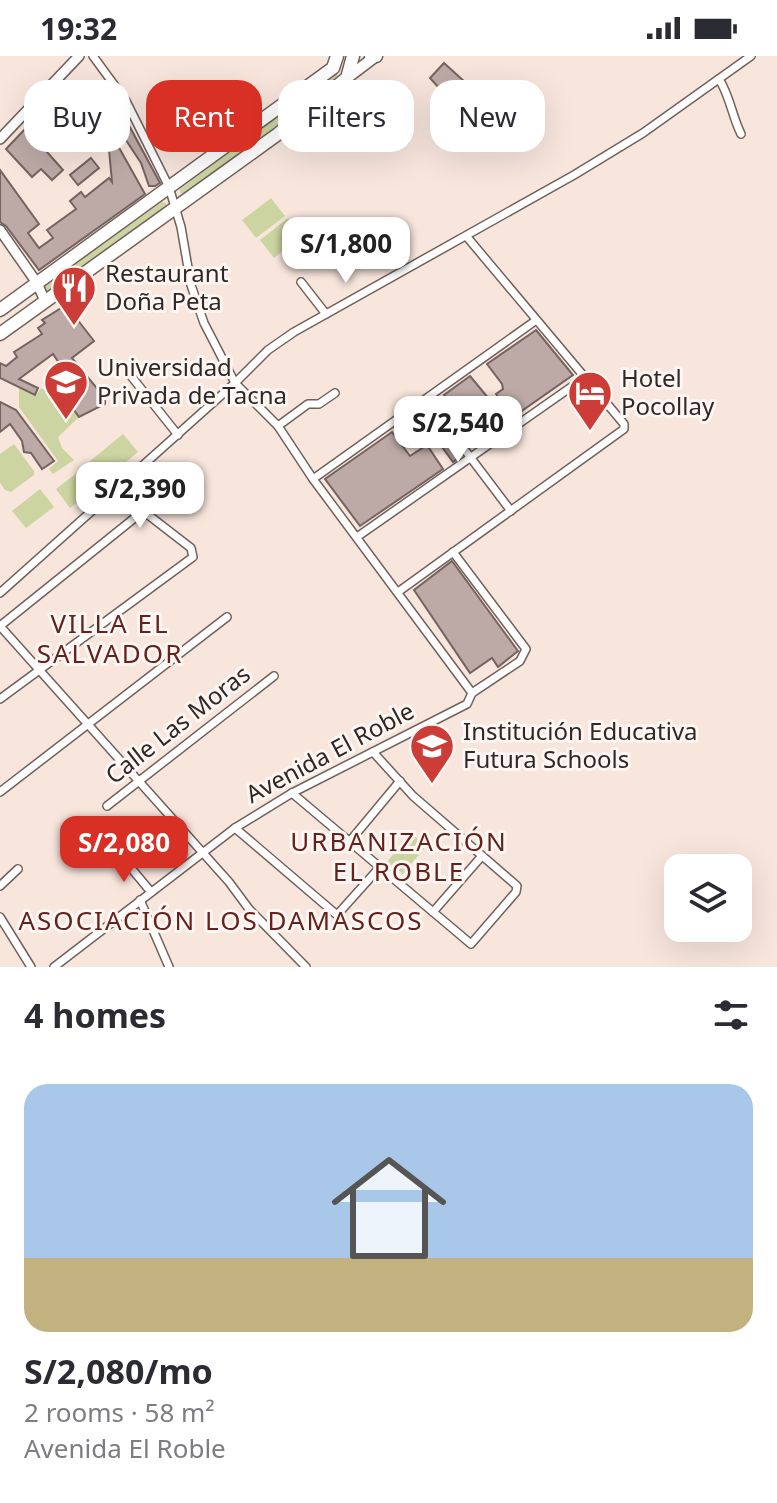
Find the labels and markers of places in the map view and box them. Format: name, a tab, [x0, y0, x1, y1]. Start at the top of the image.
pin: S/1,800	[272, 217, 420, 285]
place label: Restaurant Doña Peta	[105, 256, 229, 317]
restaurant icon: Restaurant Doña Peta	[50, 264, 98, 327]
place label: Universidad Privada de Tacna	[97, 350, 287, 411]
school or university icon: Universidad Privada de Tacna	[42, 358, 90, 421]
place label: Hotel Pocollay	[621, 361, 715, 422]
hotel icon: Hotel Pocollay	[566, 369, 614, 432]
pin: S/2,540	[384, 396, 532, 464]
pin: S/2,390	[66, 462, 214, 530]
place label: Institución Educativa Futura Schools	[463, 714, 698, 775]
school or university icon: Institución Educativa Futura Schools	[408, 722, 456, 785]
pin: S/2,080	[50, 816, 198, 884]

